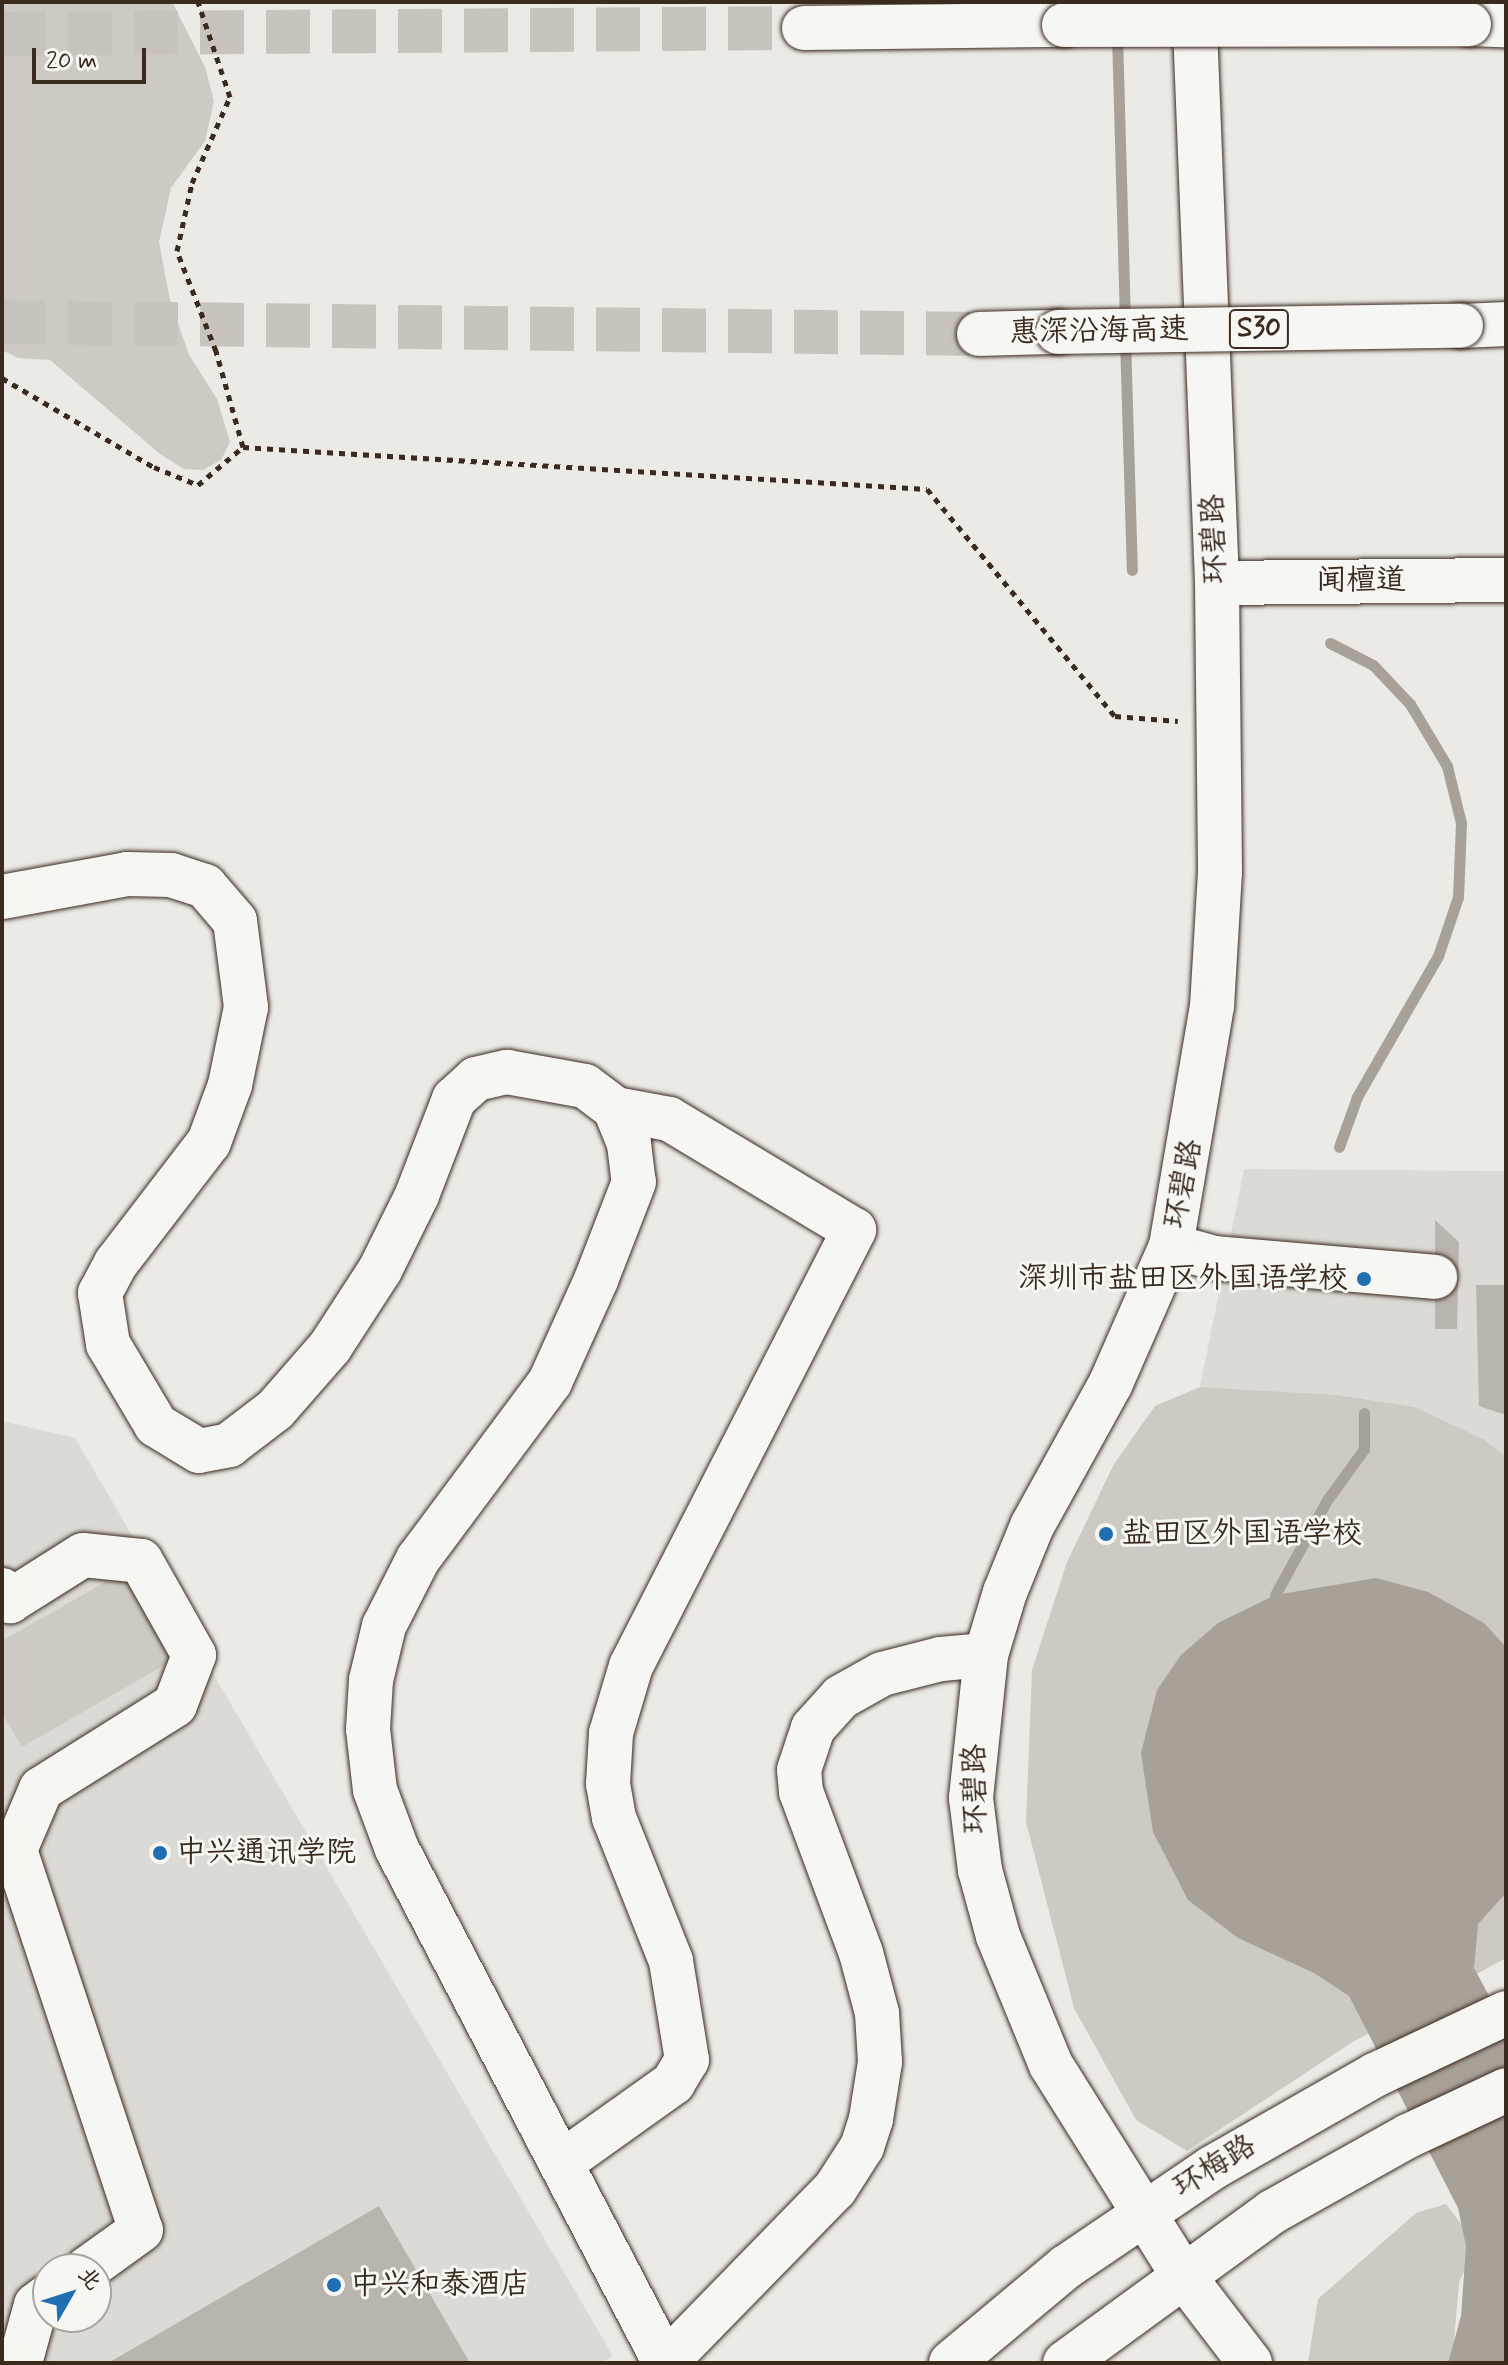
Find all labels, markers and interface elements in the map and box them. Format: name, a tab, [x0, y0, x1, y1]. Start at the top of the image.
scale bar	[36, 32, 150, 82]
text: 20 m	[46, 46, 97, 77]
road number: S30	[1227, 305, 1291, 353]
street label: 惠深沿海高速	[1009, 312, 1189, 352]
street label: 环碧路	[1195, 493, 1235, 585]
street label: 闻檀道	[1316, 563, 1406, 599]
street label: 环碧路	[1158, 1136, 1210, 1232]
place label: 深圳市盐田区外国语学校	[1018, 1261, 1348, 1297]
marker: 深圳市盐田区外国语学校	[1355, 1270, 1373, 1288]
place label: 盐田区外国语学校	[1122, 1516, 1362, 1552]
marker: 盐田区外国语学校	[1097, 1525, 1115, 1543]
street label: 环碧路	[957, 1744, 995, 1834]
place label: 中兴通讯学院	[176, 1835, 356, 1871]
marker: 中兴通讯学院	[151, 1844, 169, 1862]
street label: 环梅路	[1167, 2128, 1263, 2206]
north arrow	[32, 2253, 112, 2333]
text: 北	[71, 2262, 107, 2297]
place label: 中兴和泰酒店	[350, 2267, 530, 2303]
marker: 中兴和泰酒店	[325, 2276, 343, 2294]

